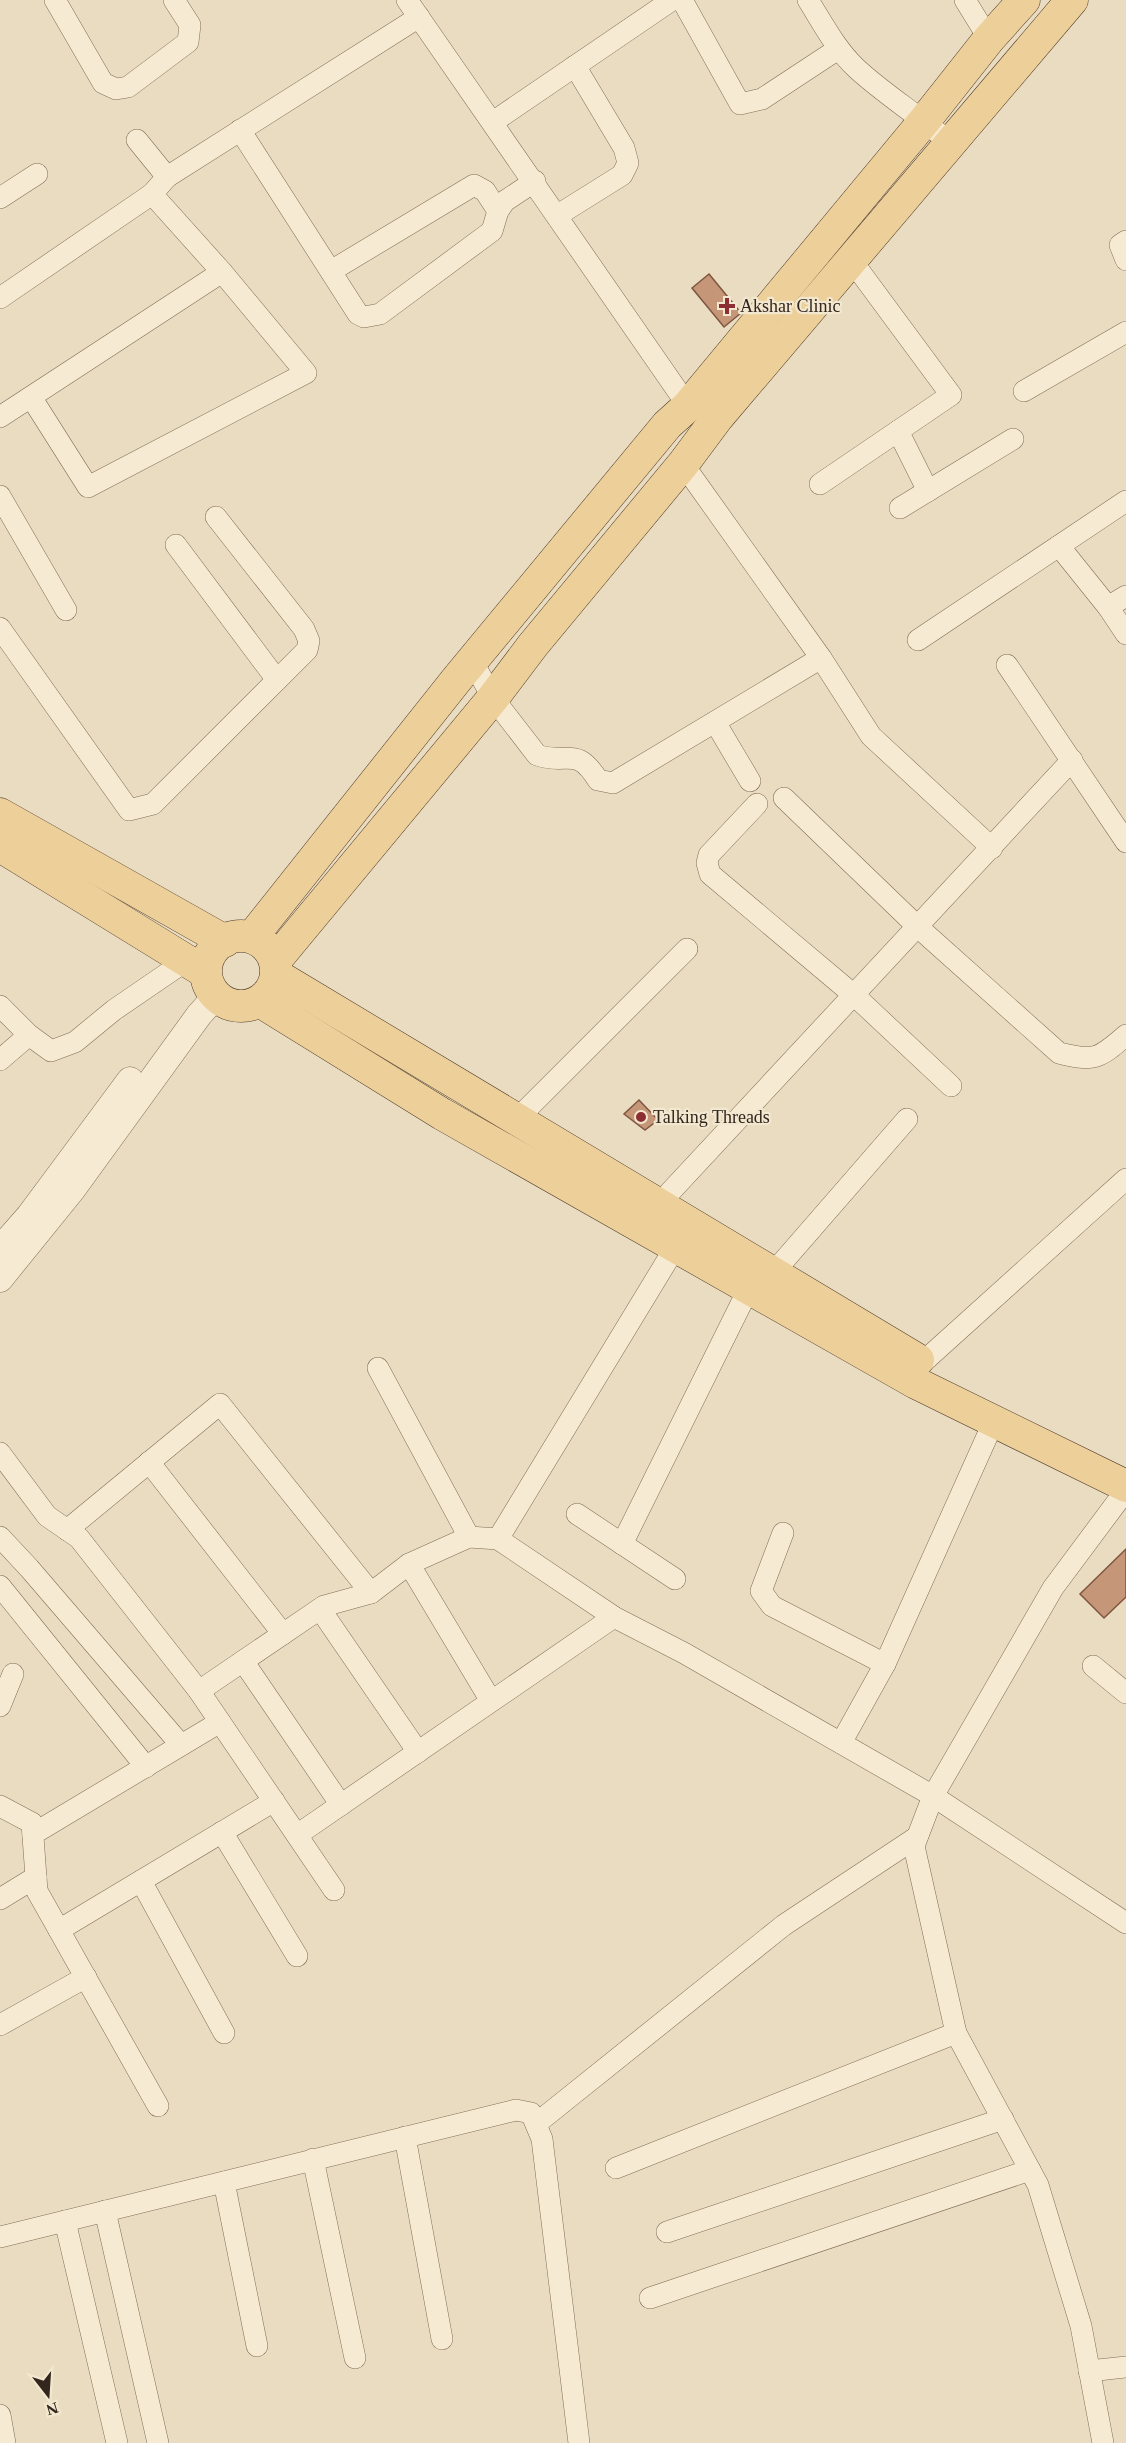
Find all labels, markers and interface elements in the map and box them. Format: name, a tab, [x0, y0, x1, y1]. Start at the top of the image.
place label: Akshar Clinic	[740, 296, 841, 316]
marker: Akshar Clinic	[718, 297, 736, 315]
place label: Talking Threads	[653, 1107, 770, 1127]
marker: Talking Threads	[634, 1110, 648, 1124]
north arrow	[18, 2365, 78, 2425]
text: N	[44, 2399, 60, 2419]

